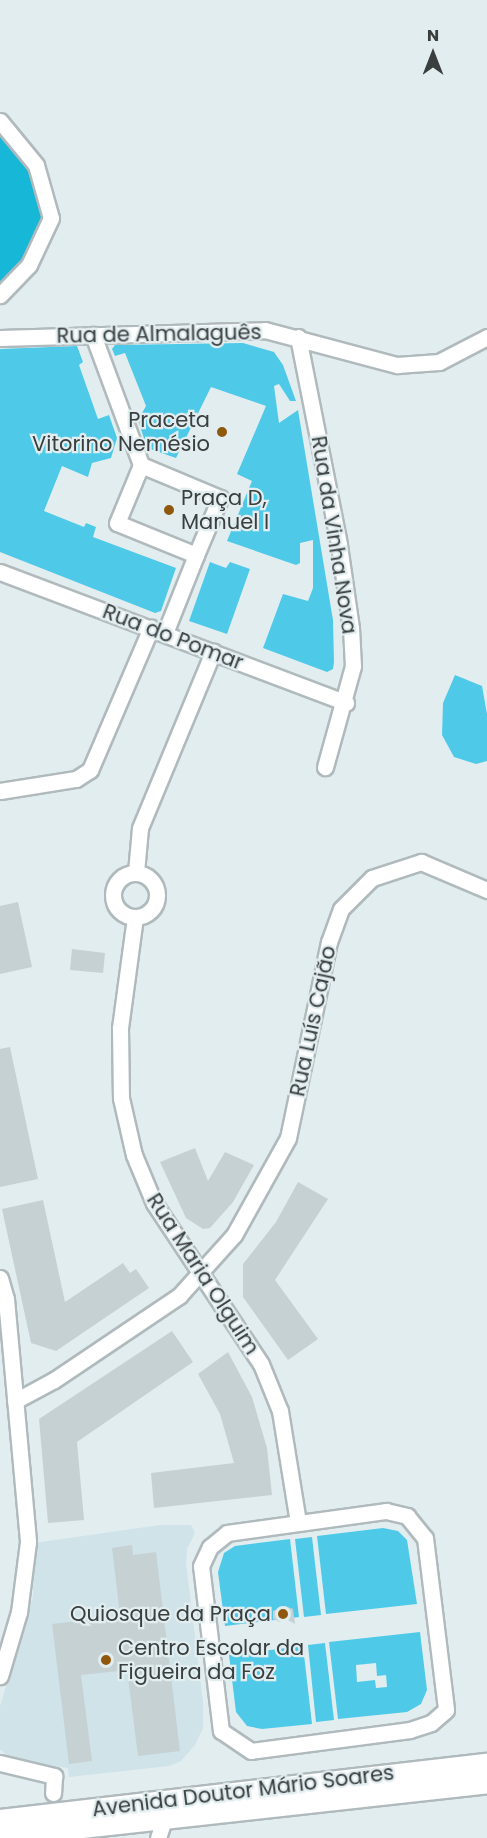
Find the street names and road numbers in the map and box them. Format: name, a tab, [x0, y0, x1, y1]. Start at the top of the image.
street label: Rua de Almalaguês	[56, 320, 262, 348]
street label: Rua da Vinha Nova	[306, 434, 362, 636]
street label: Rua do Pomar	[99, 599, 247, 675]
street label: Rua Luís Cajão	[285, 943, 341, 1099]
street label: Rua Maria Olguim	[141, 1189, 265, 1359]
street label: Avenida Doutor Mário Soares	[91, 1760, 395, 1822]

